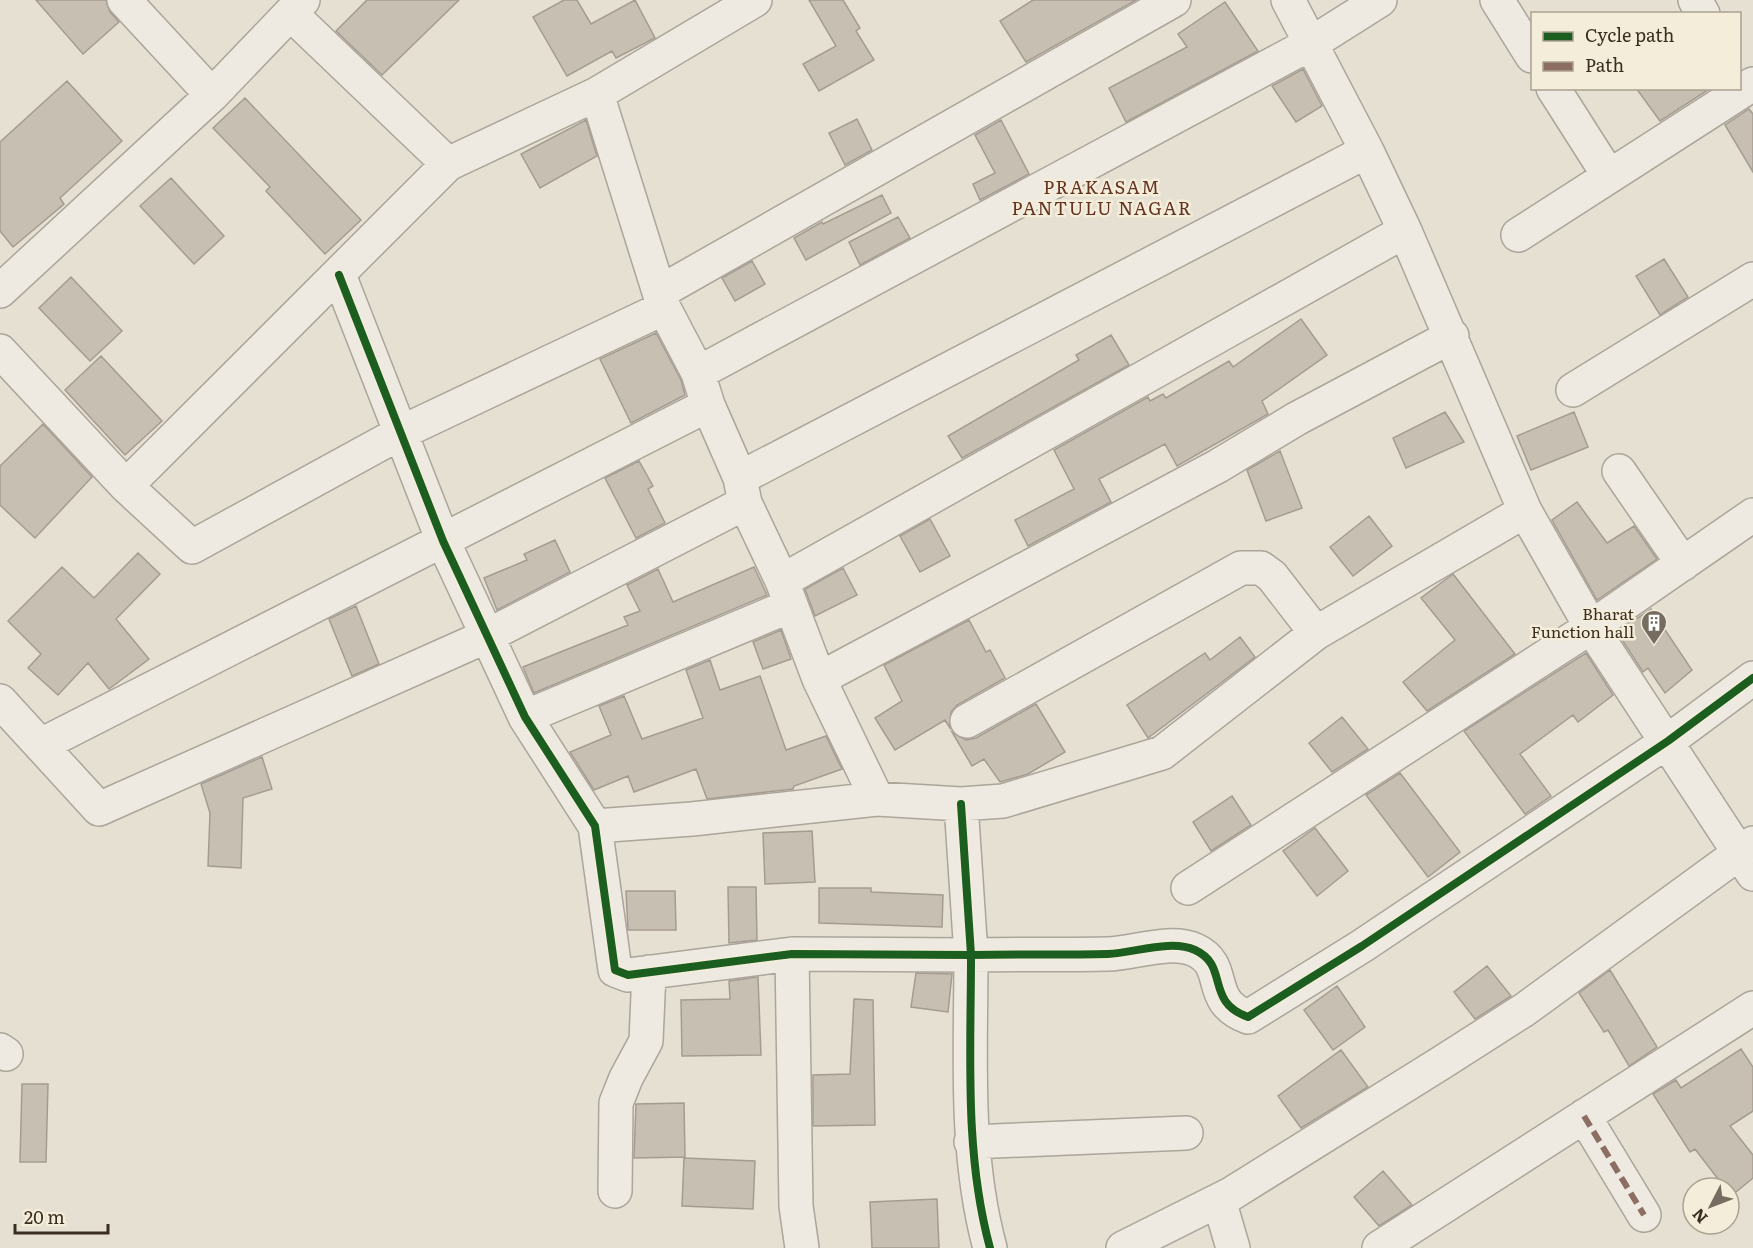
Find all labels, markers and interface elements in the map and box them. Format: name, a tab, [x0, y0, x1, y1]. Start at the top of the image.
legend	[1531, 12, 1741, 90]
text: Cycle path	[1585, 21, 1674, 48]
text: Path	[1585, 51, 1624, 78]
district label: PRAKASAM PANTULU NAGAR	[1012, 173, 1192, 221]
place label: Bharat Function hall	[1531, 601, 1635, 643]
building icon: Bharat Function hall	[1639, 608, 1669, 646]
north arrow	[1681, 1176, 1741, 1236]
scale bar	[15, 1197, 108, 1235]
text: 20 m	[24, 1203, 65, 1230]
text: N	[1686, 1204, 1713, 1230]

